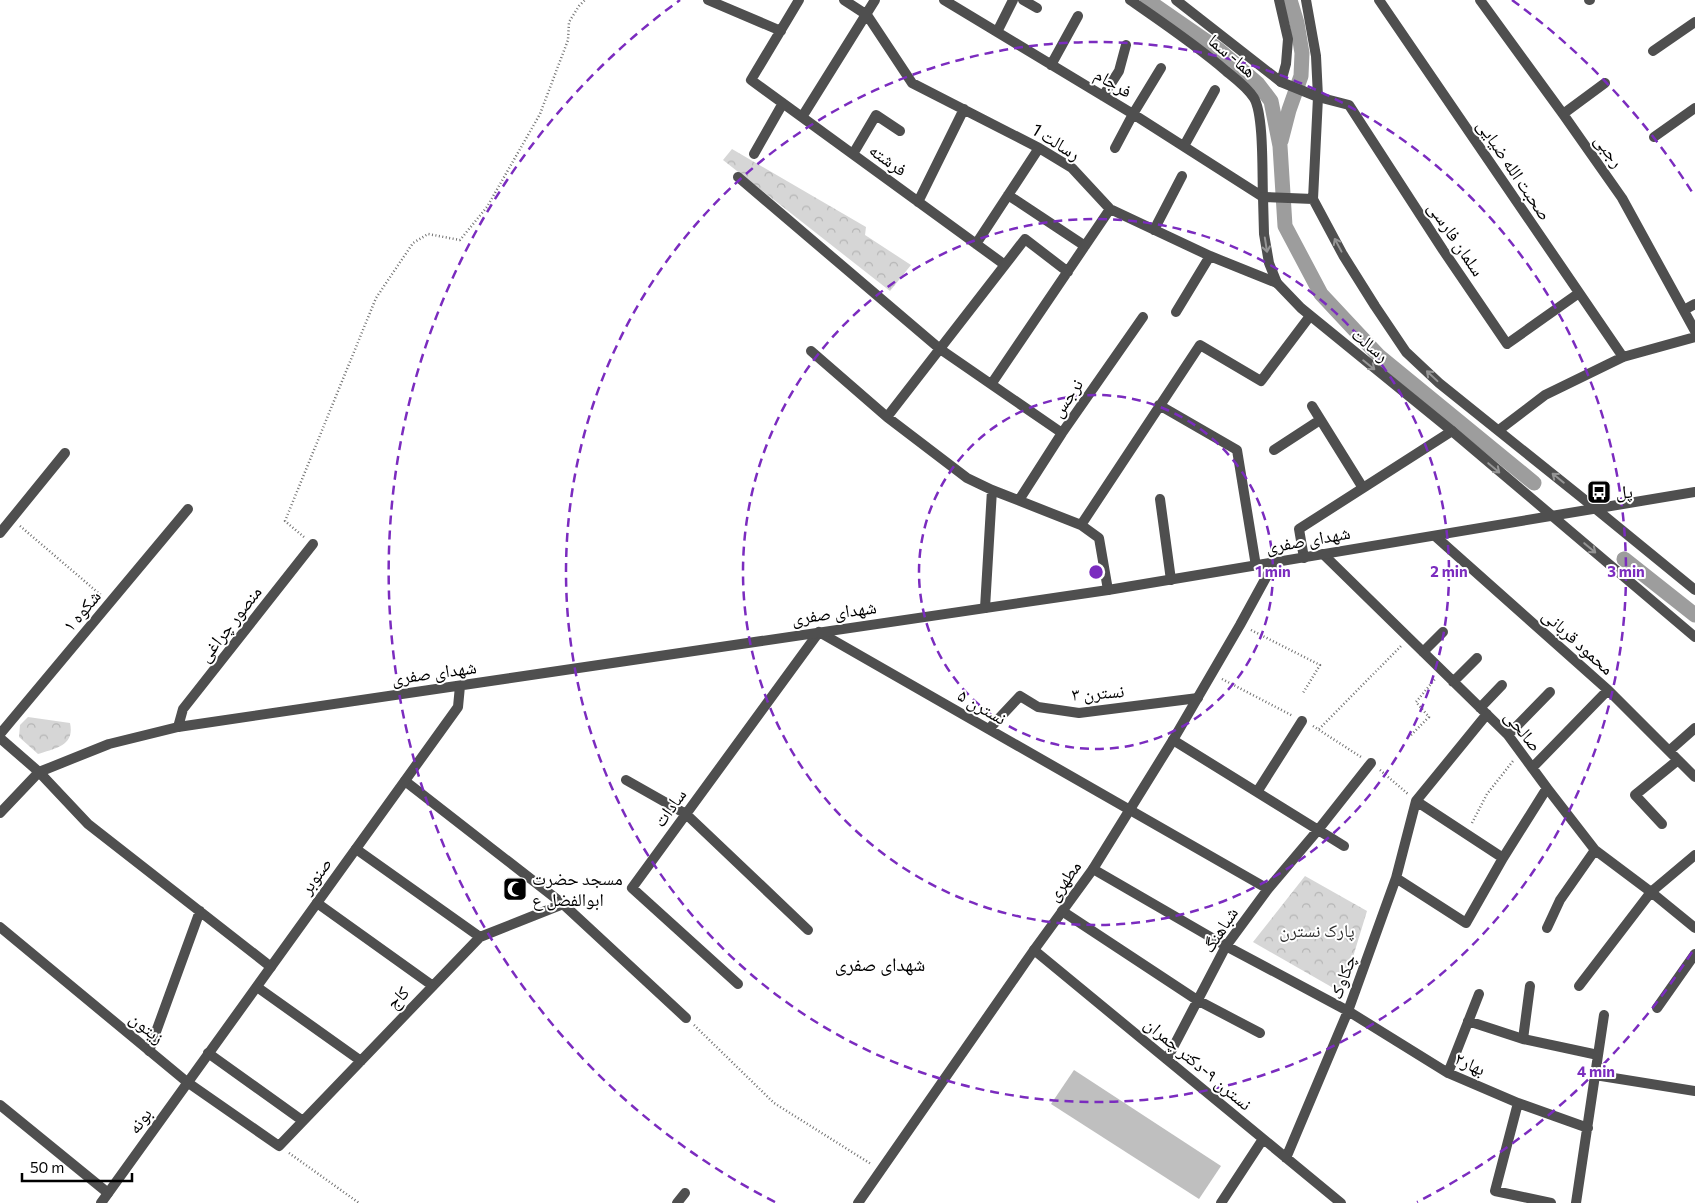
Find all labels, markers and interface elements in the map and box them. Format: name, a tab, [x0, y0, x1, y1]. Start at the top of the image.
street label: هما- سما	[1204, 29, 1261, 82]
street label: فرجام	[1090, 63, 1136, 103]
street label: صحبت الله ضیایی	[1472, 115, 1557, 225]
street label: رسالت 1	[1028, 118, 1085, 165]
street label: رجبی	[1590, 129, 1629, 172]
street label: فرشته	[865, 138, 912, 180]
street label: سلمان فارسی	[1423, 197, 1490, 281]
one-way arrow	[1262, 237, 1272, 253]
one-way arrow	[1332, 238, 1342, 253]
street label: رسالت	[1347, 322, 1394, 366]
one-way arrow	[1362, 359, 1375, 370]
one-way arrow	[1425, 370, 1438, 382]
street label: نرجس	[1045, 374, 1088, 422]
one-way arrow	[1488, 462, 1501, 473]
one-way arrow	[1552, 472, 1565, 483]
bus stop icon: پل	[1586, 479, 1612, 505]
place label: پل	[1616, 480, 1633, 503]
street label: شهدای صفری	[1264, 521, 1352, 558]
one-way arrow	[1583, 542, 1596, 553]
text: 1 min	[1255, 562, 1291, 580]
text: 2 min	[1430, 562, 1468, 580]
text: 3 min	[1607, 562, 1645, 580]
centre of rings	[1087, 563, 1105, 581]
street label: منصور چراغی	[193, 581, 267, 667]
street label: شکوه ۱	[58, 585, 105, 636]
street label: شهدای صفری	[790, 595, 878, 630]
street label: محمود قربانی	[1538, 603, 1619, 680]
street label: شهدای صفری	[390, 655, 478, 690]
street label: نسترن ۳	[1071, 679, 1125, 706]
street label: نسترن ۵	[954, 683, 1011, 730]
street label: صالحی	[1500, 705, 1547, 756]
street label: سادات	[648, 784, 690, 831]
street label: صنوبر	[294, 853, 336, 899]
street label: مطهری	[1041, 856, 1086, 906]
place label: مسجد حضرت ابوالفضل ع	[532, 867, 623, 911]
mosque icon: مسجد حضرت ابوالفضل ع	[502, 876, 528, 902]
street label: شباهنگ	[1196, 902, 1242, 957]
park label: پارک نسترن	[1279, 919, 1355, 942]
street label: چکاوک	[1324, 951, 1361, 1002]
district label: شهدای صفری	[835, 952, 925, 976]
street label: کاج	[381, 981, 415, 1015]
street label: زیتون	[125, 1006, 170, 1049]
street label: نسترن ۹-دکتر چمران	[1140, 1012, 1257, 1115]
street label: بهار۲	[1451, 1046, 1489, 1080]
text: 4 min	[1577, 1062, 1615, 1080]
street label: بونه	[123, 1103, 156, 1138]
scale bar	[22, 1150, 132, 1182]
text: 50 m	[30, 1158, 64, 1176]

